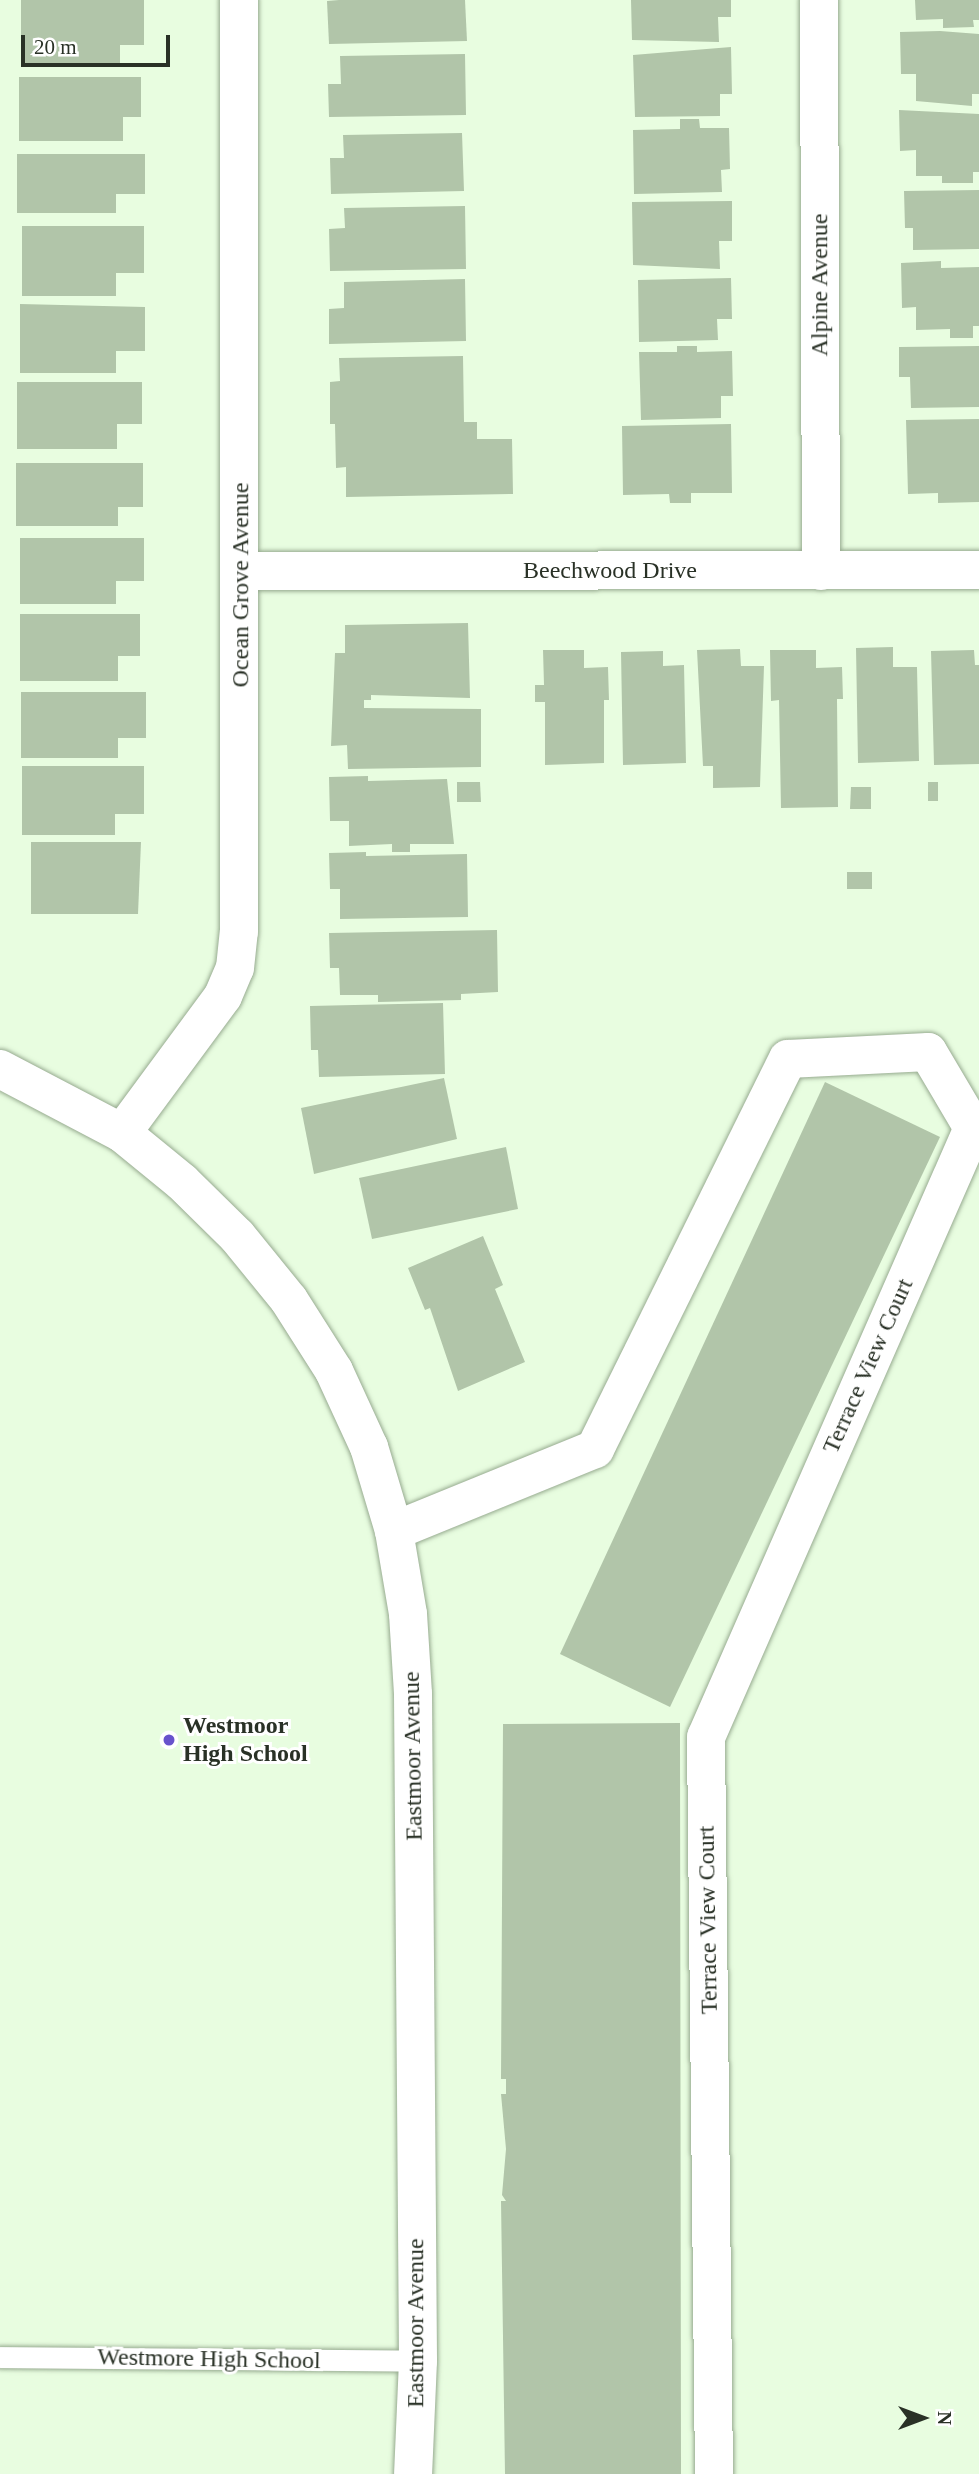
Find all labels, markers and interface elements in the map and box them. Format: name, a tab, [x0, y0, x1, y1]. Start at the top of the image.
scale bar	[24, 21, 173, 65]
text: 20 m	[34, 35, 77, 59]
street label: Alpine Avenue	[806, 213, 834, 357]
street label: Ocean Grove Avenue	[227, 482, 255, 688]
street label: Beechwood Drive	[523, 557, 697, 585]
street label: Terrace View Court	[816, 1274, 920, 1458]
street label: Eastmoor Avenue	[397, 1670, 429, 1842]
place label: Westmoor High School	[183, 1712, 308, 1768]
marker: Westmoor High School	[161, 1732, 177, 1748]
street label: Terrace View Court	[692, 1825, 724, 2015]
street label: Eastmoor Avenue	[402, 2238, 430, 2408]
street label: Westmore High School	[97, 2343, 321, 2375]
north arrow	[888, 2383, 958, 2453]
text: N	[934, 2411, 955, 2425]

